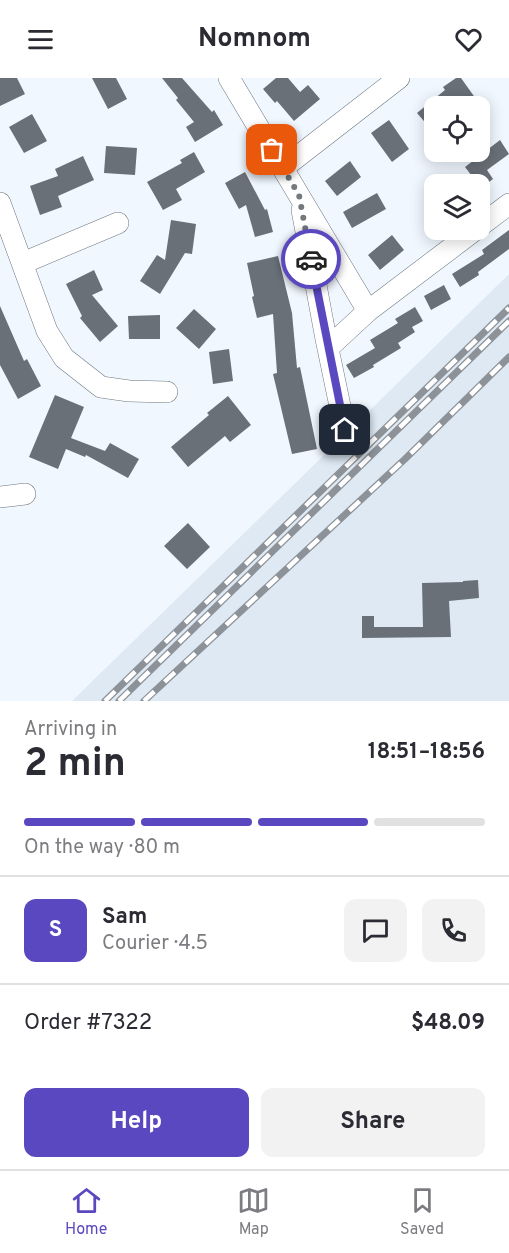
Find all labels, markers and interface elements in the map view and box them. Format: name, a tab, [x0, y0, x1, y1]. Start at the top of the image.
text: Nomnom	[198, 22, 311, 56]
icon: menu	[24, 23, 57, 56]
icon: heart	[452, 23, 485, 56]
map controls	[424, 96, 490, 240]
button: locate	[424, 96, 490, 162]
pin	[246, 124, 297, 175]
icon: bag	[255, 133, 288, 166]
button: layers	[424, 174, 490, 240]
courier	[281, 229, 341, 289]
icon: car	[295, 243, 328, 276]
pin	[319, 404, 370, 455]
icon: home	[328, 413, 361, 446]
text: Arriving in	[24, 717, 117, 743]
text: 18:51–18:56	[368, 739, 485, 766]
text: 2 min	[24, 741, 126, 790]
text: On the way · 80 m	[24, 835, 180, 861]
button: chat	[344, 899, 407, 962]
button: phone	[422, 899, 485, 962]
text: Sam	[102, 904, 147, 931]
text: S	[49, 917, 62, 944]
text: Courier · 4.5	[102, 931, 208, 957]
text: Order #7322	[24, 1010, 152, 1037]
text: $48.09	[411, 1010, 485, 1037]
button: Help	[24, 1088, 249, 1157]
button: Share	[261, 1088, 485, 1157]
tab: Home	[65, 1184, 107, 1240]
tab: Map	[237, 1184, 270, 1240]
tab: Saved	[400, 1184, 444, 1240]

